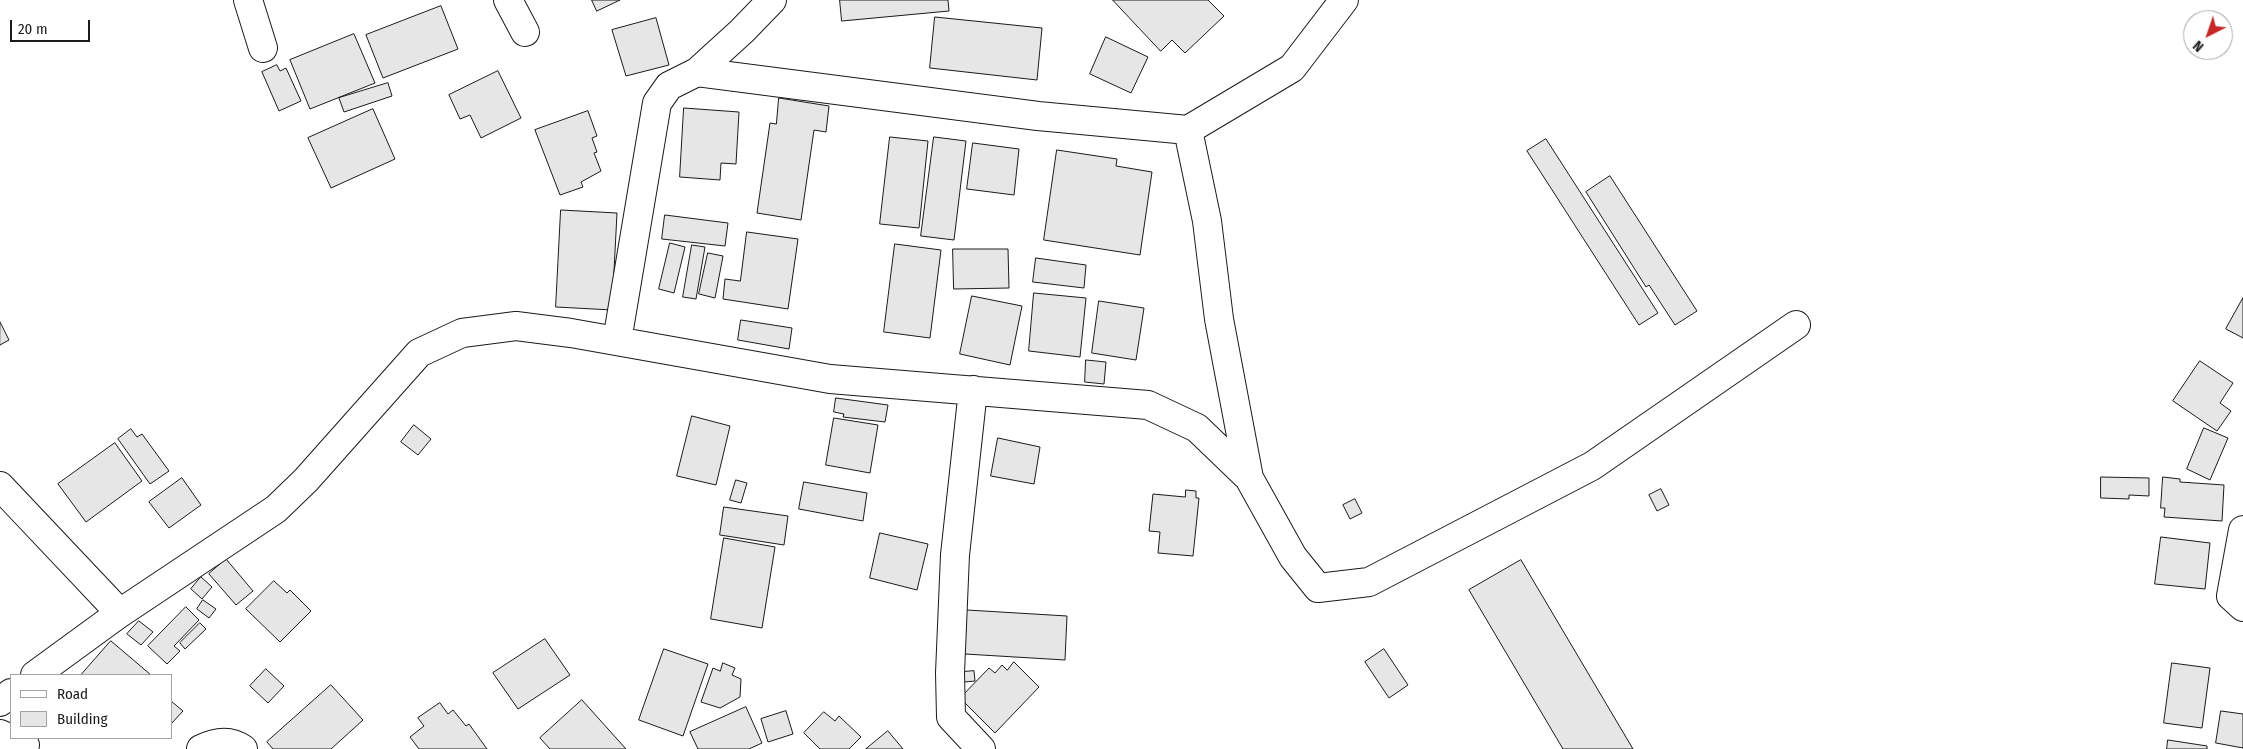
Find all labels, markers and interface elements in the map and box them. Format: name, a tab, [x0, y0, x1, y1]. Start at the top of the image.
scale bar	[12, 10, 92, 42]
north arrow	[2183, 10, 2233, 60]
text: 20 m	[18, 20, 48, 38]
text: N	[2190, 37, 2207, 55]
legend	[10, 674, 172, 739]
text: Road	[57, 685, 88, 703]
text: Building	[57, 710, 108, 728]

